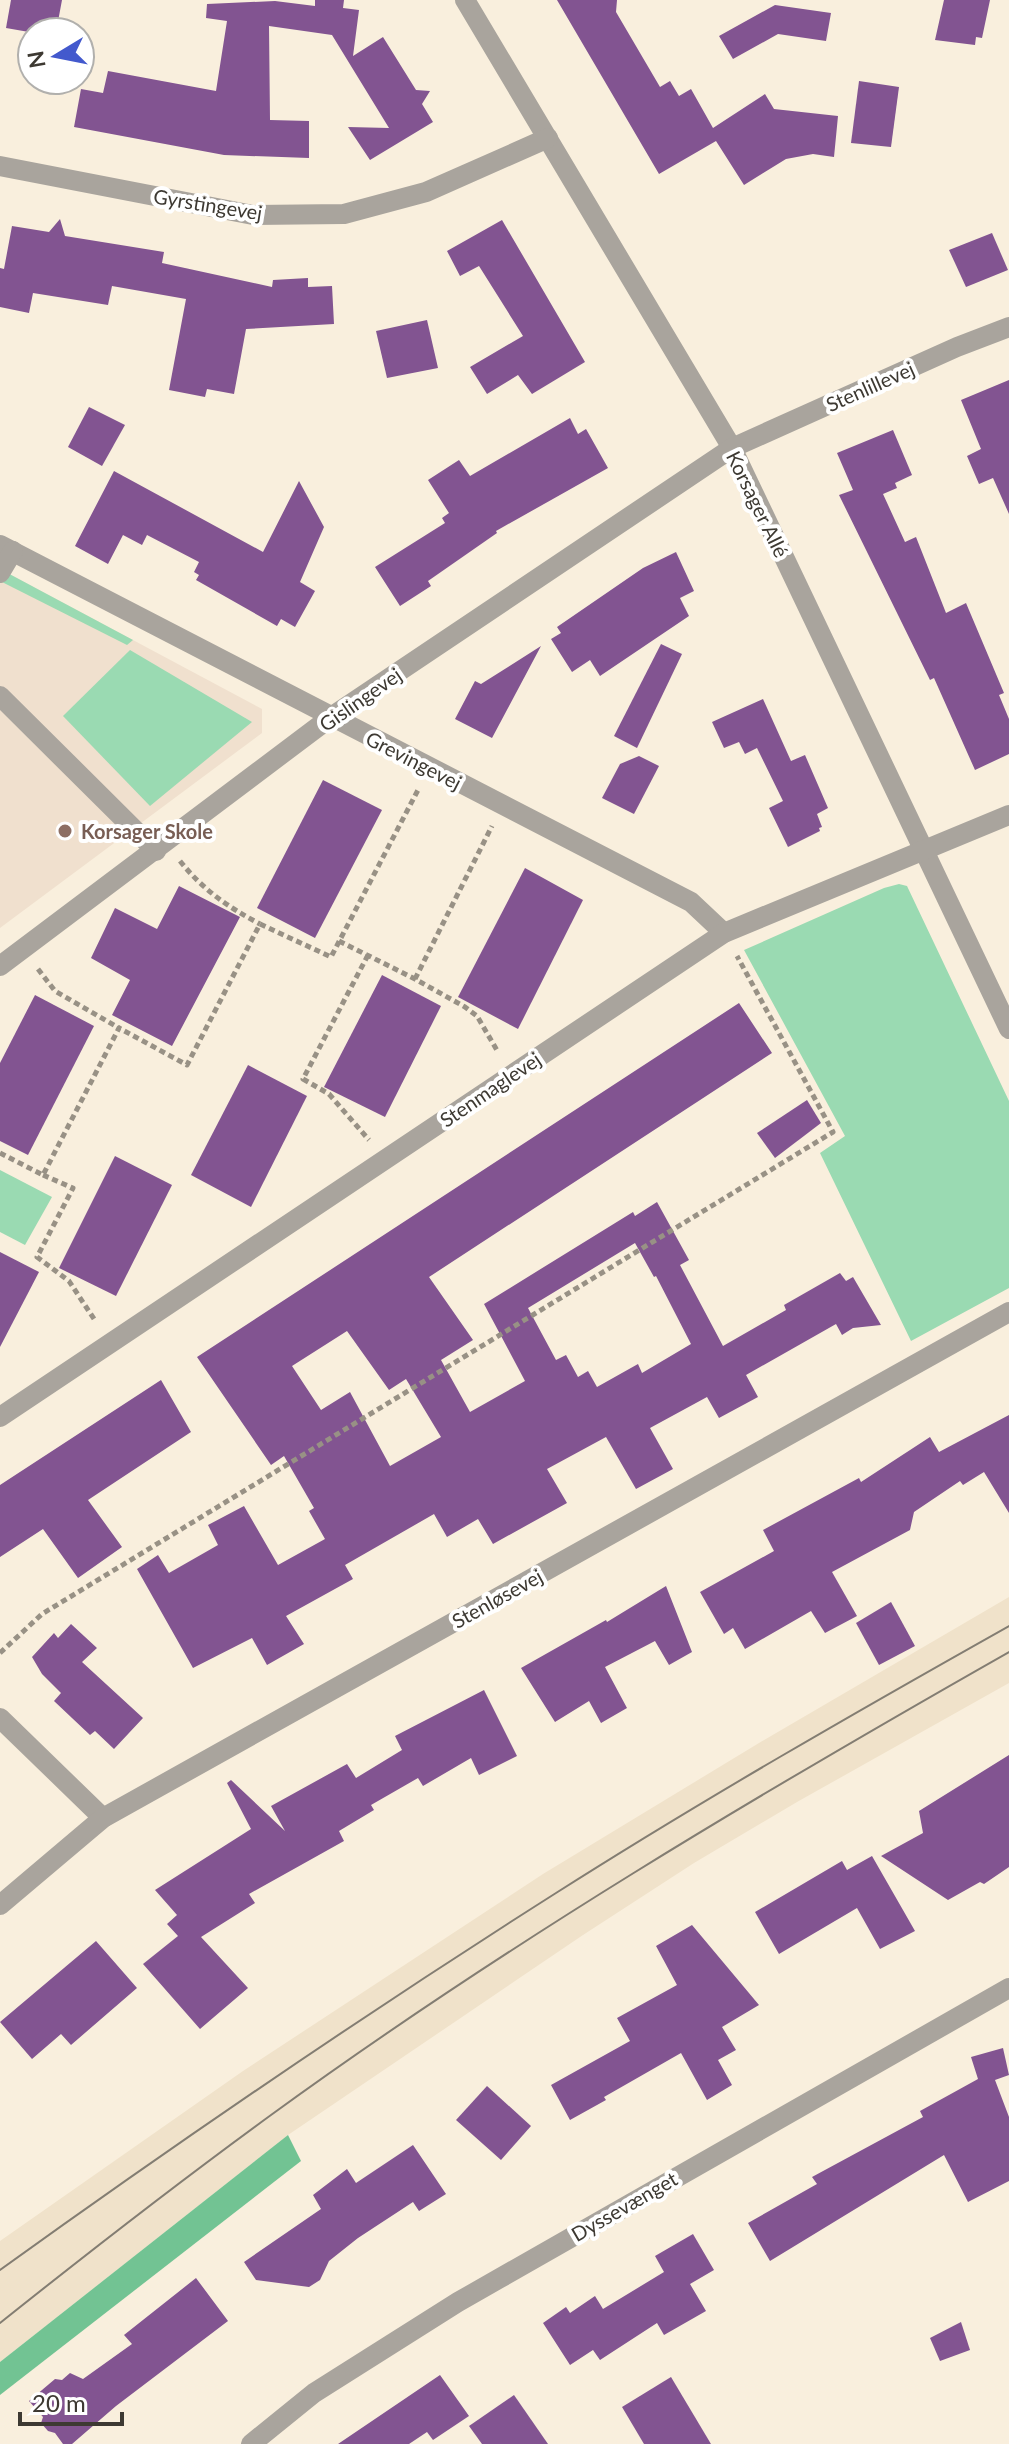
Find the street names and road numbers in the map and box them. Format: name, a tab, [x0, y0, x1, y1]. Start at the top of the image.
street label: Gyrstingevej	[152, 184, 264, 224]
street label: Stenlillevej	[822, 356, 918, 416]
street label: Korsager Allé	[722, 447, 794, 561]
street label: Gislingevej	[314, 662, 406, 736]
street label: Grevingevej	[362, 726, 466, 794]
street label: Stenmaglevej	[435, 1046, 545, 1132]
street label: Stenløsevej	[448, 1563, 546, 1633]
street label: Dyssevænget	[567, 2166, 681, 2246]

